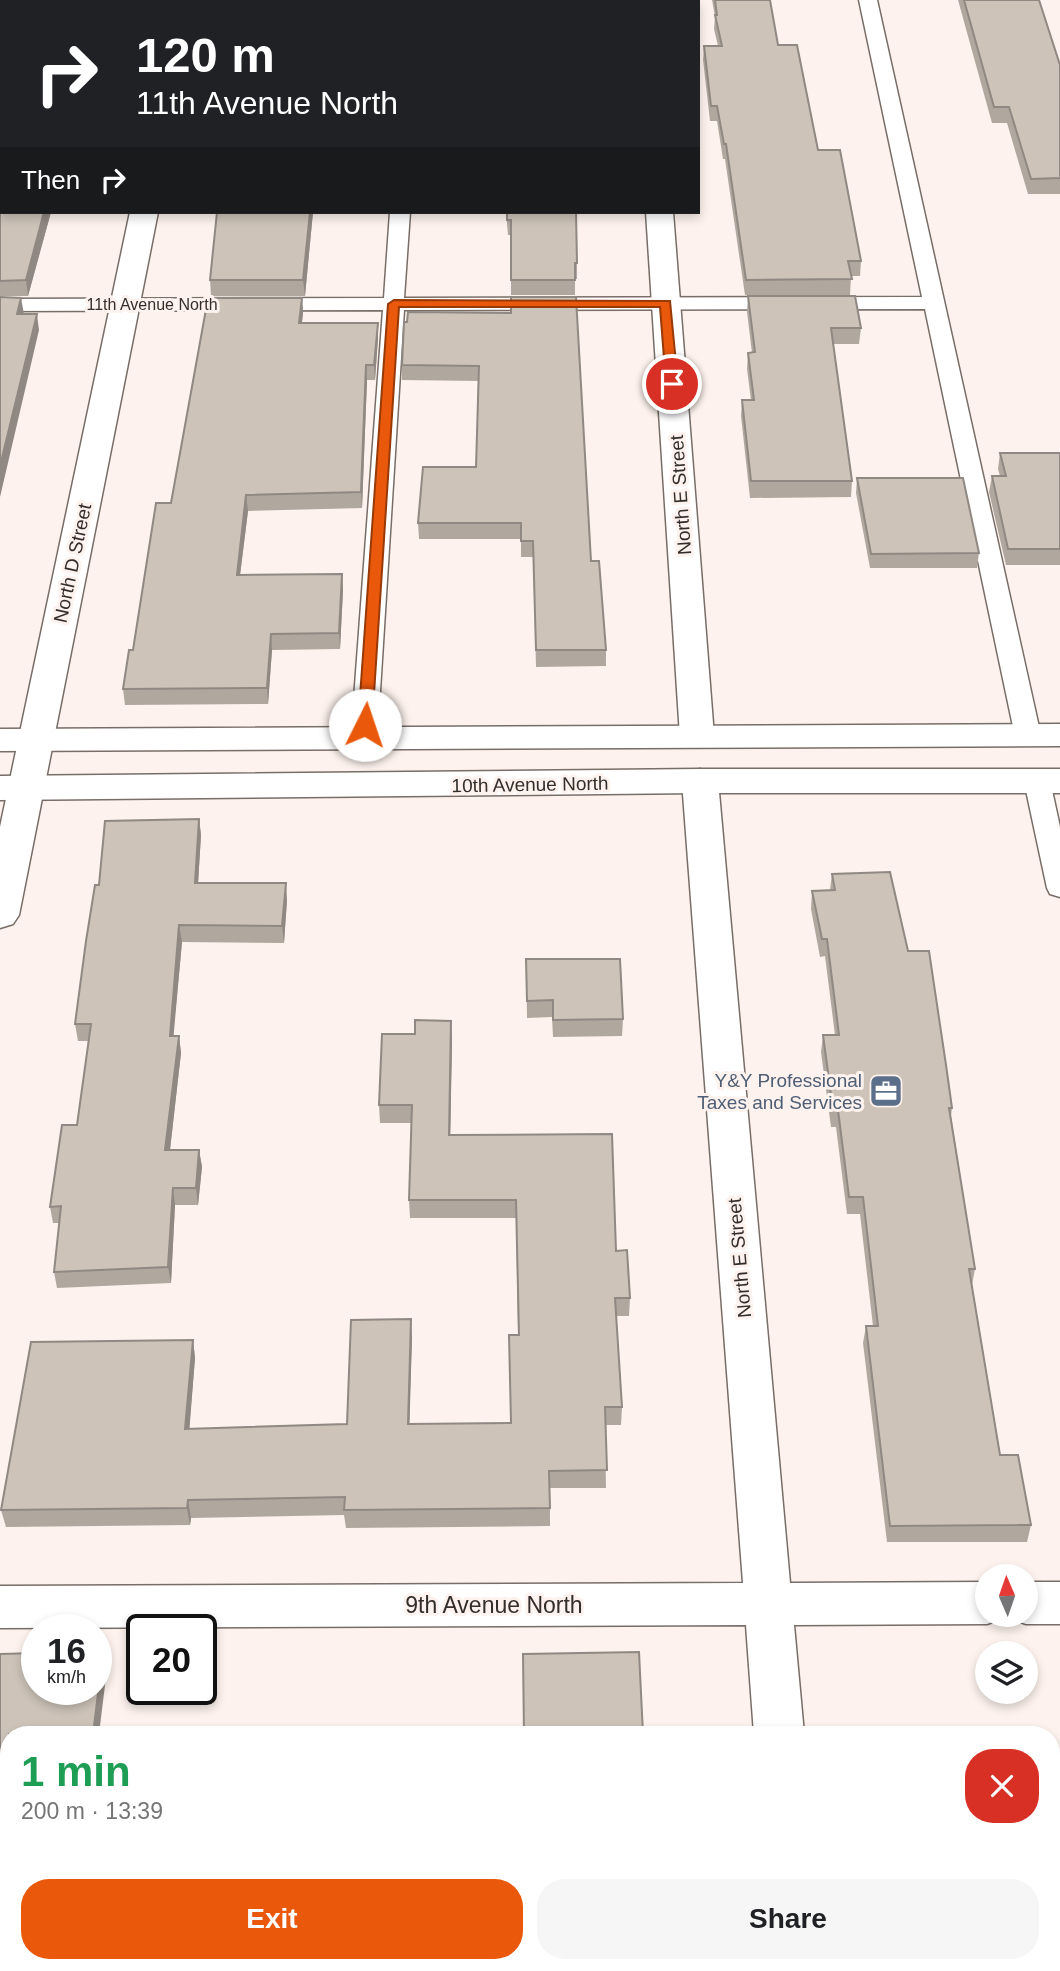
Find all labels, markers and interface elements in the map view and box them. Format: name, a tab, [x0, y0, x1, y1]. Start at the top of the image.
icon: right	[21, 28, 112, 119]
text: 120 m	[136, 28, 275, 82]
text: 11th Avenue North	[136, 85, 398, 121]
icon: right	[94, 161, 132, 199]
text: Then	[21, 165, 80, 195]
street label: 11th Avenue North	[86, 296, 218, 313]
pin	[642, 354, 702, 414]
icon: arrive	[653, 365, 691, 403]
street label: North E Street	[666, 433, 695, 556]
street label: North D Street	[50, 501, 96, 625]
position arrow	[328, 688, 402, 762]
street label: 10th Avenue North	[451, 773, 609, 796]
place label: Y&Y Professional Taxes and Services	[697, 1070, 862, 1113]
office icon: Y&Y Professional Taxes and Services	[867, 1072, 905, 1110]
street label: North E Street	[724, 1196, 755, 1319]
north arrow	[975, 1564, 1038, 1628]
map controls	[975, 1564, 1038, 1704]
street label: 9th Avenue North	[405, 1592, 583, 1618]
speed limit sign: 20	[126, 1614, 217, 1705]
text: 16	[47, 1631, 86, 1670]
button: layers	[975, 1641, 1038, 1704]
text: km/h	[47, 1667, 86, 1687]
text: 1 min	[21, 1748, 131, 1795]
button: close	[965, 1749, 1039, 1823]
text: 200 m · 13:39	[21, 1798, 163, 1824]
button: Exit	[21, 1879, 523, 1959]
button: Share	[537, 1879, 1039, 1959]

